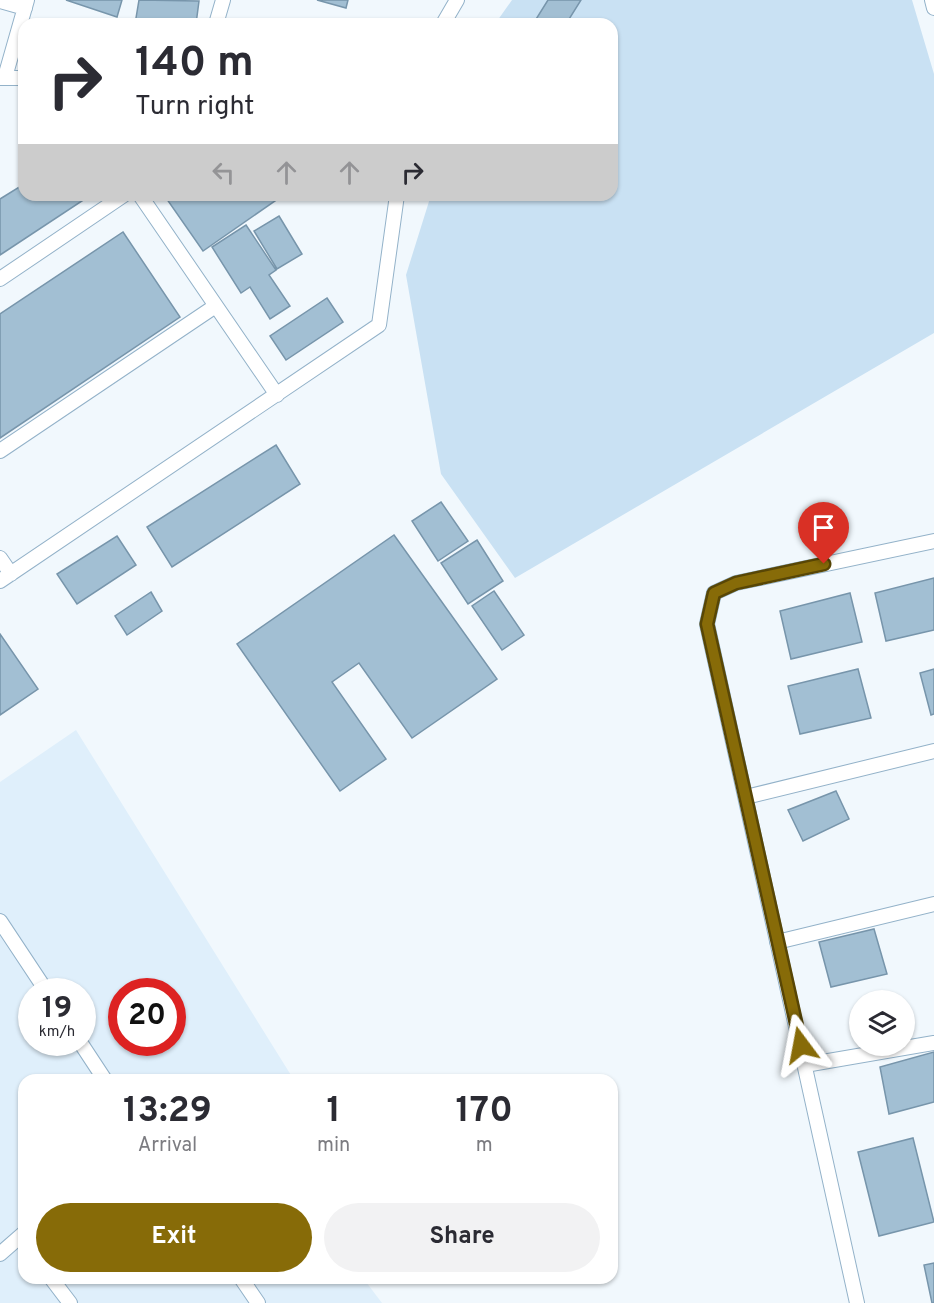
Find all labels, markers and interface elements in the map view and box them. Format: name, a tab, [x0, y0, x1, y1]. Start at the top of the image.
text: 140 m	[135, 38, 254, 91]
icon: right	[36, 42, 114, 120]
text: Turn right	[135, 90, 254, 124]
icon: left	[207, 156, 240, 189]
icon: ahead	[270, 156, 303, 189]
icon: ahead	[333, 156, 366, 189]
icon: right	[396, 156, 429, 189]
pin	[798, 502, 849, 564]
icon: arrive	[807, 511, 840, 544]
speed limit sign: 20	[108, 978, 186, 1056]
map controls	[849, 990, 915, 1056]
button: layers	[849, 990, 915, 1056]
text: 19	[42, 991, 72, 1028]
position arrow	[769, 1013, 833, 1077]
text: km/h	[39, 1023, 75, 1042]
text: 13:29	[123, 1089, 212, 1135]
text: 1	[327, 1089, 341, 1135]
text: 170	[455, 1089, 513, 1135]
text: Arrival	[138, 1133, 197, 1159]
text: min	[317, 1133, 350, 1159]
text: m	[476, 1133, 493, 1159]
button: Exit	[36, 1203, 312, 1272]
button: Share	[324, 1203, 600, 1272]

